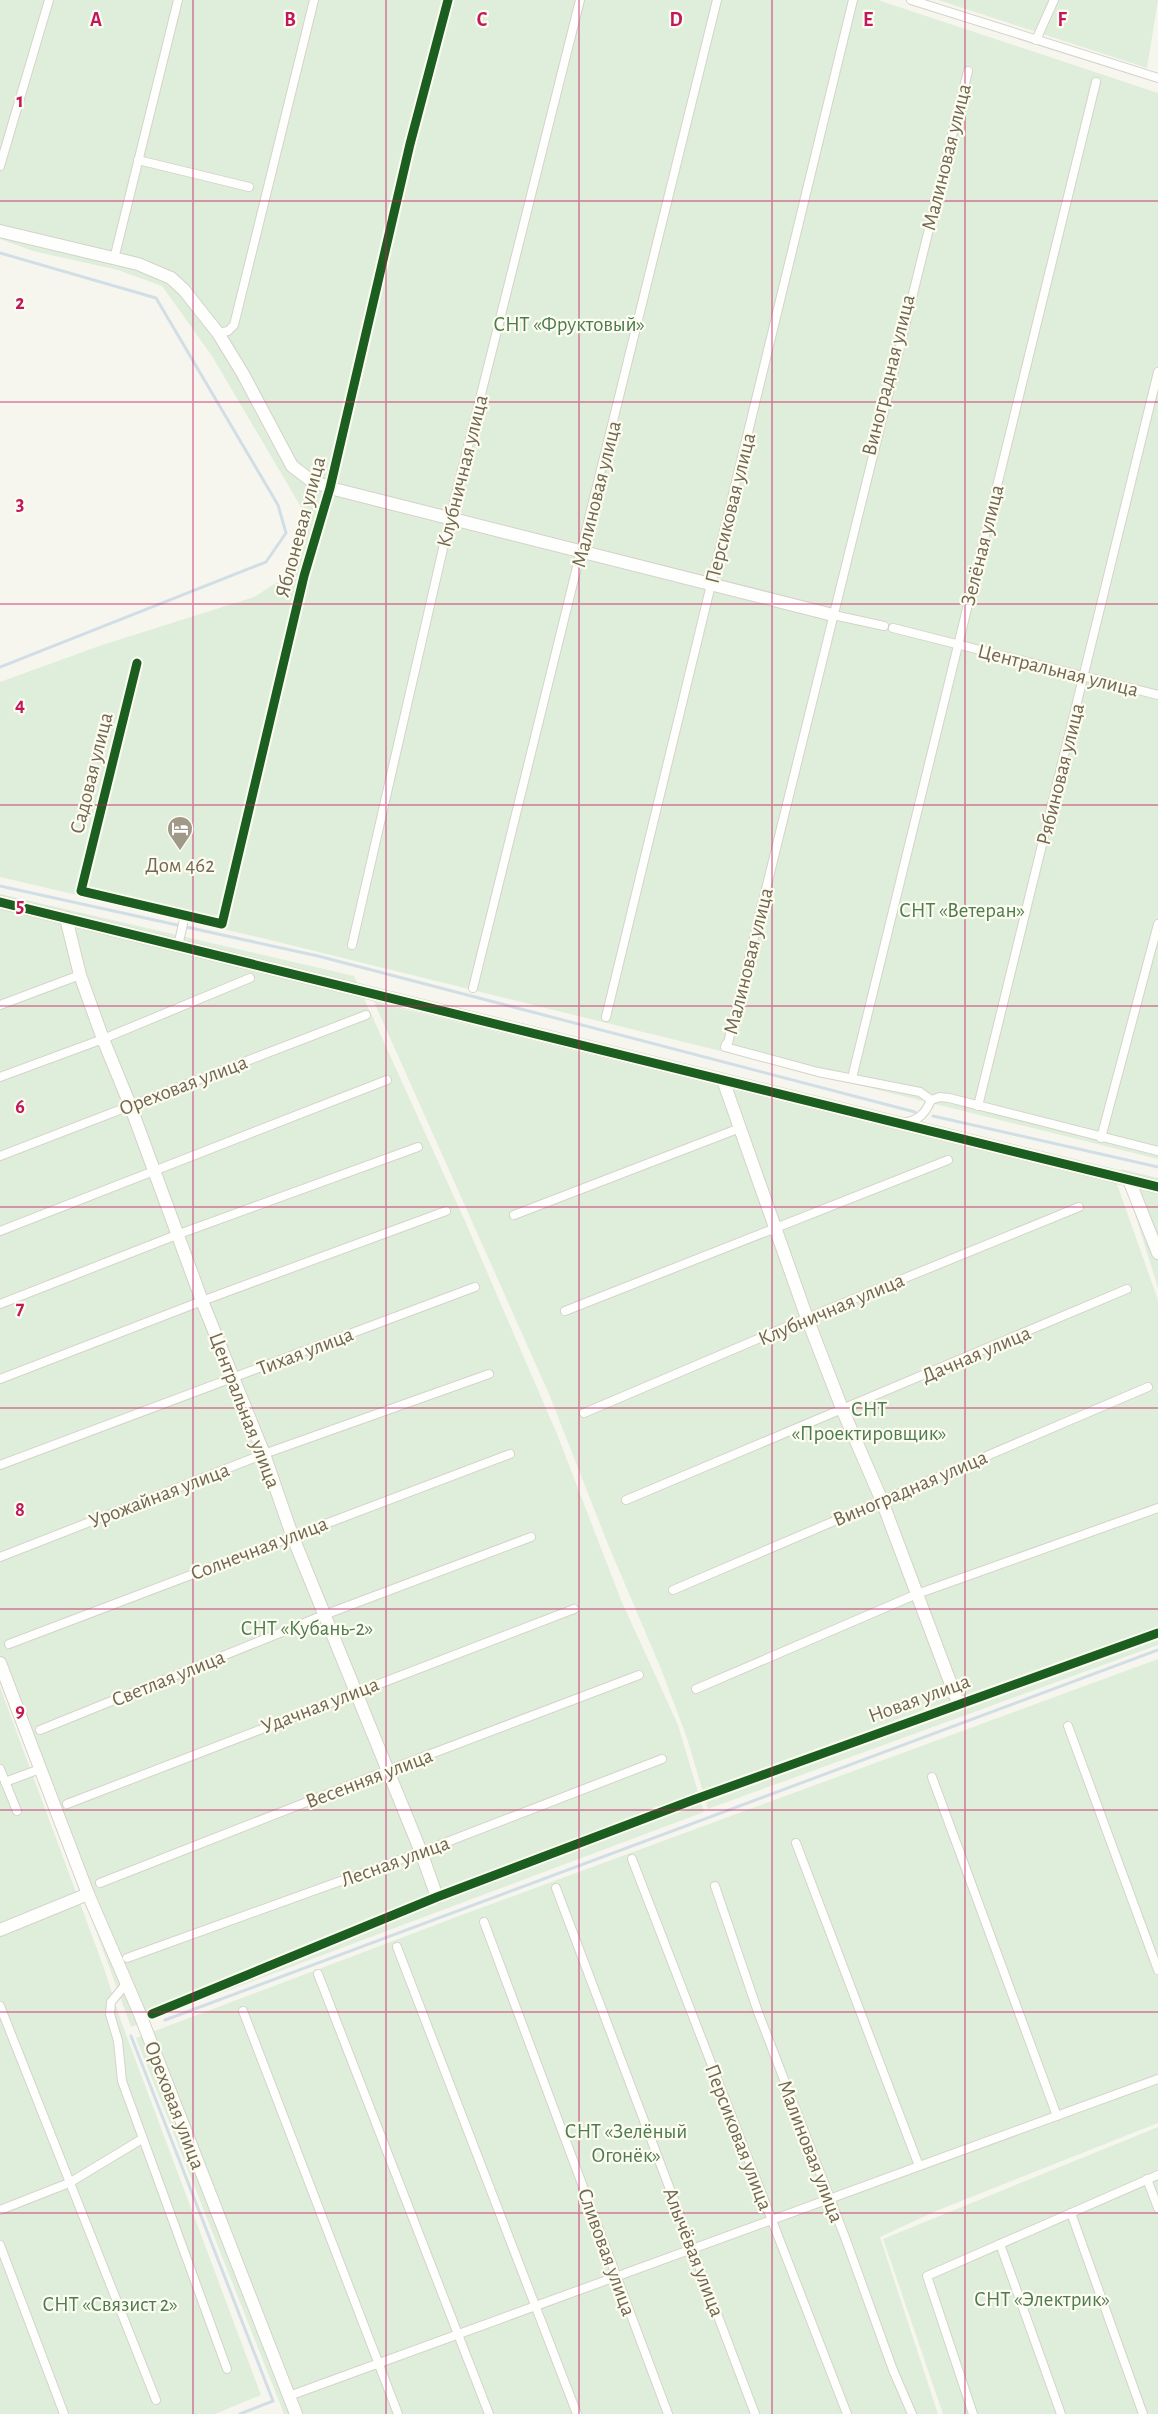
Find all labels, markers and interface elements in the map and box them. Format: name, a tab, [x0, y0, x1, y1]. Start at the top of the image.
text: A	[90, 10, 102, 30]
text: B	[284, 10, 296, 30]
text: C	[477, 10, 488, 30]
text: D	[669, 10, 683, 30]
text: E	[863, 10, 873, 30]
text: F	[1057, 10, 1067, 30]
street label: Малиновая улица	[918, 81, 975, 233]
text: 1	[16, 91, 24, 111]
street label: Виноградная улица	[858, 292, 919, 458]
text: 2	[15, 293, 25, 313]
park label: СНТ «Фруктовый»	[493, 314, 645, 335]
street label: Клубничная улица	[433, 392, 492, 550]
street label: Малиновая улица	[568, 418, 625, 570]
street label: Персиковая улица	[702, 430, 759, 586]
street label: Яблоневая улица	[272, 454, 329, 600]
street label: Зелёная улица	[957, 482, 1008, 608]
text: 3	[16, 494, 24, 514]
street label: Центральная улица	[975, 640, 1141, 701]
text: 4	[15, 695, 25, 715]
street label: Рябиновая улица	[1033, 701, 1088, 847]
street label: Садовая улица	[66, 710, 117, 836]
hotel icon: Дом 462	[165, 814, 195, 852]
place label: Дом 462	[145, 855, 215, 876]
street label: Малиновая улица	[720, 885, 777, 1037]
text: 5	[16, 896, 24, 916]
park label: СНТ «Ветеран»	[899, 900, 1025, 921]
street label: Ореховая улица	[116, 1051, 251, 1120]
text: 6	[15, 1097, 25, 1117]
street label: Клубничная улица	[755, 1269, 908, 1350]
text: 7	[16, 1298, 25, 1318]
street label: Дачная улица	[918, 1322, 1034, 1387]
street label: Тихая улица	[254, 1323, 357, 1379]
street label: Центральная улица	[205, 1329, 284, 1491]
park label: СНТ «Проектировщик»	[791, 1399, 947, 1444]
street label: Виноградная улица	[830, 1446, 991, 1530]
street label: Урожайная улица	[86, 1459, 233, 1532]
text: 8	[15, 1500, 25, 1520]
street label: Солнечная улица	[188, 1513, 331, 1584]
park label: СНТ «Кубань-2»	[241, 1618, 373, 1639]
street label: Светлая улица	[109, 1646, 228, 1711]
street label: Новая улица	[865, 1670, 973, 1727]
street label: Удачная улица	[258, 1673, 382, 1738]
text: 9	[15, 1701, 25, 1721]
street label: Весенняя улица	[303, 1744, 436, 1812]
street label: Лесная улица	[338, 1832, 453, 1891]
street label: Ореховая улица	[140, 2038, 209, 2173]
street label: Персиковая улица	[701, 2061, 776, 2213]
street label: Малиновая улица	[774, 2077, 847, 2226]
park label: СНТ «Зелёный Огонёк»	[565, 2121, 687, 2166]
street label: Сливовая улица	[574, 2185, 640, 2319]
street label: Алычёвая улица	[659, 2185, 728, 2320]
park label: СНТ «Электрик»	[974, 2289, 1110, 2310]
park label: СНТ «Связист 2»	[42, 2294, 178, 2315]

